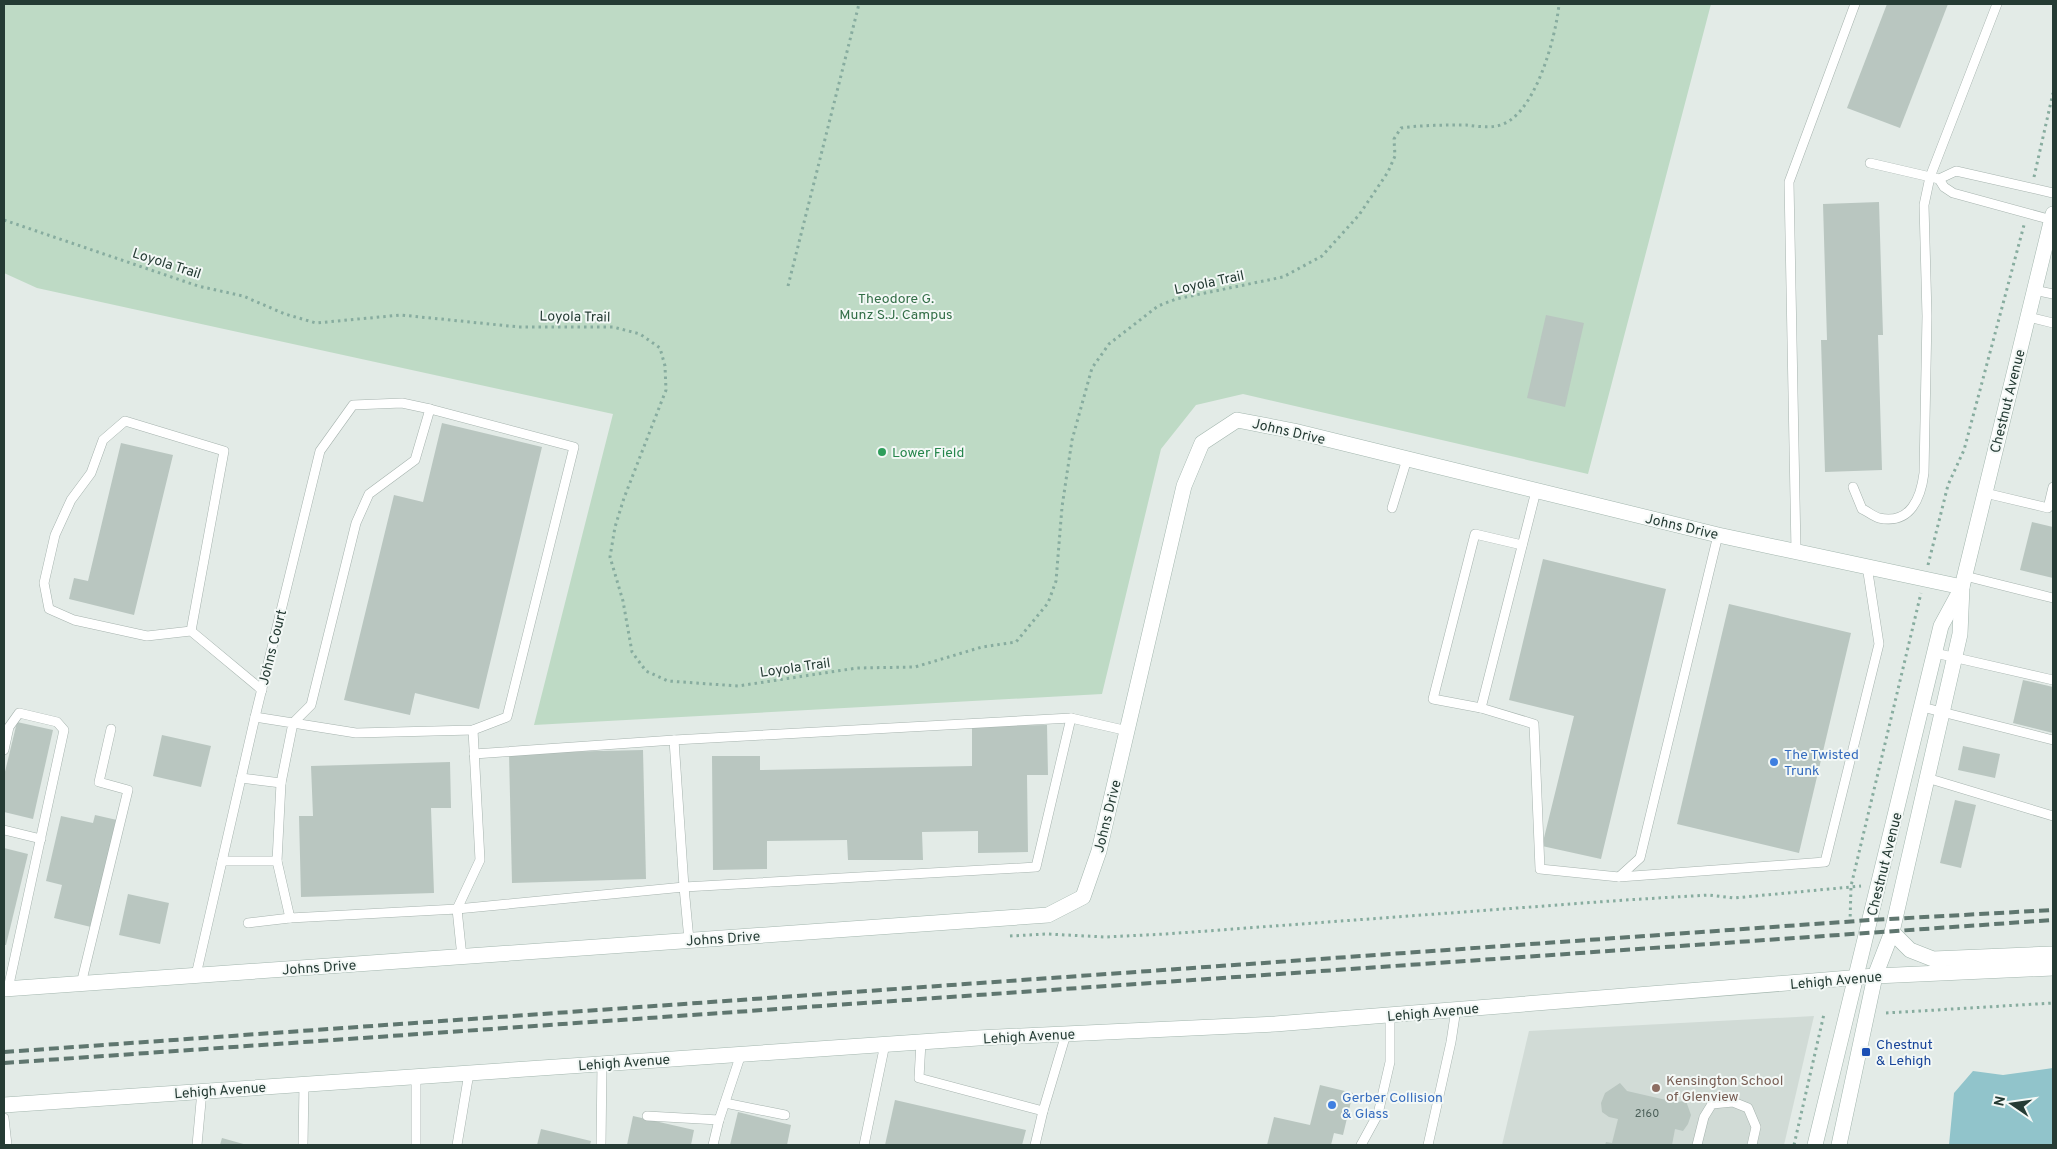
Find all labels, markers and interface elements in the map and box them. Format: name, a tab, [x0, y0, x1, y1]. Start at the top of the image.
street label: Loyola Trail	[130, 245, 203, 284]
street label: Loyola Trail	[1173, 268, 1246, 299]
park label: Theodore G. Munz S.J. Campus	[839, 291, 953, 324]
street label: Loyola Trail	[539, 308, 611, 327]
street label: Chestnut Avenue	[1987, 348, 2030, 455]
street label: Johns Drive	[1250, 416, 1327, 449]
place label: Lower Field	[892, 445, 964, 462]
marker: Lower Field	[876, 446, 888, 458]
street label: Johns Drive	[1643, 511, 1720, 544]
street label: Johns Court	[256, 608, 291, 687]
street label: Loyola Trail	[759, 655, 832, 682]
place label: The Twisted Trunk	[1784, 747, 1859, 780]
marker: The Twisted Trunk	[1768, 756, 1780, 768]
street label: Johns Drive	[1091, 778, 1126, 855]
street label: Chestnut Avenue	[1864, 811, 1907, 918]
street label: Johns Drive	[685, 928, 761, 951]
street label: Johns Drive	[281, 957, 357, 980]
street label: Lehigh Avenue	[1790, 969, 1883, 994]
street label: Lehigh Avenue	[1387, 1001, 1480, 1026]
street label: Lehigh Avenue	[983, 1027, 1076, 1048]
place label: Chestnut & Lehigh	[1876, 1037, 1933, 1070]
marker: Chestnut & Lehigh	[1860, 1046, 1872, 1058]
street label: Lehigh Avenue	[578, 1052, 671, 1075]
place label: Kensington School of Glenview	[1666, 1073, 1783, 1106]
north arrow	[1987, 1079, 2037, 1129]
street label: Lehigh Avenue	[174, 1080, 267, 1103]
marker: Kensington School of Glenview	[1650, 1082, 1662, 1094]
place label: Gerber Collision & Glass	[1342, 1090, 1443, 1123]
text: N	[1991, 1095, 2010, 1108]
marker: Gerber Collision & Glass	[1326, 1099, 1338, 1111]
house number: 2160	[1635, 1107, 1659, 1121]

